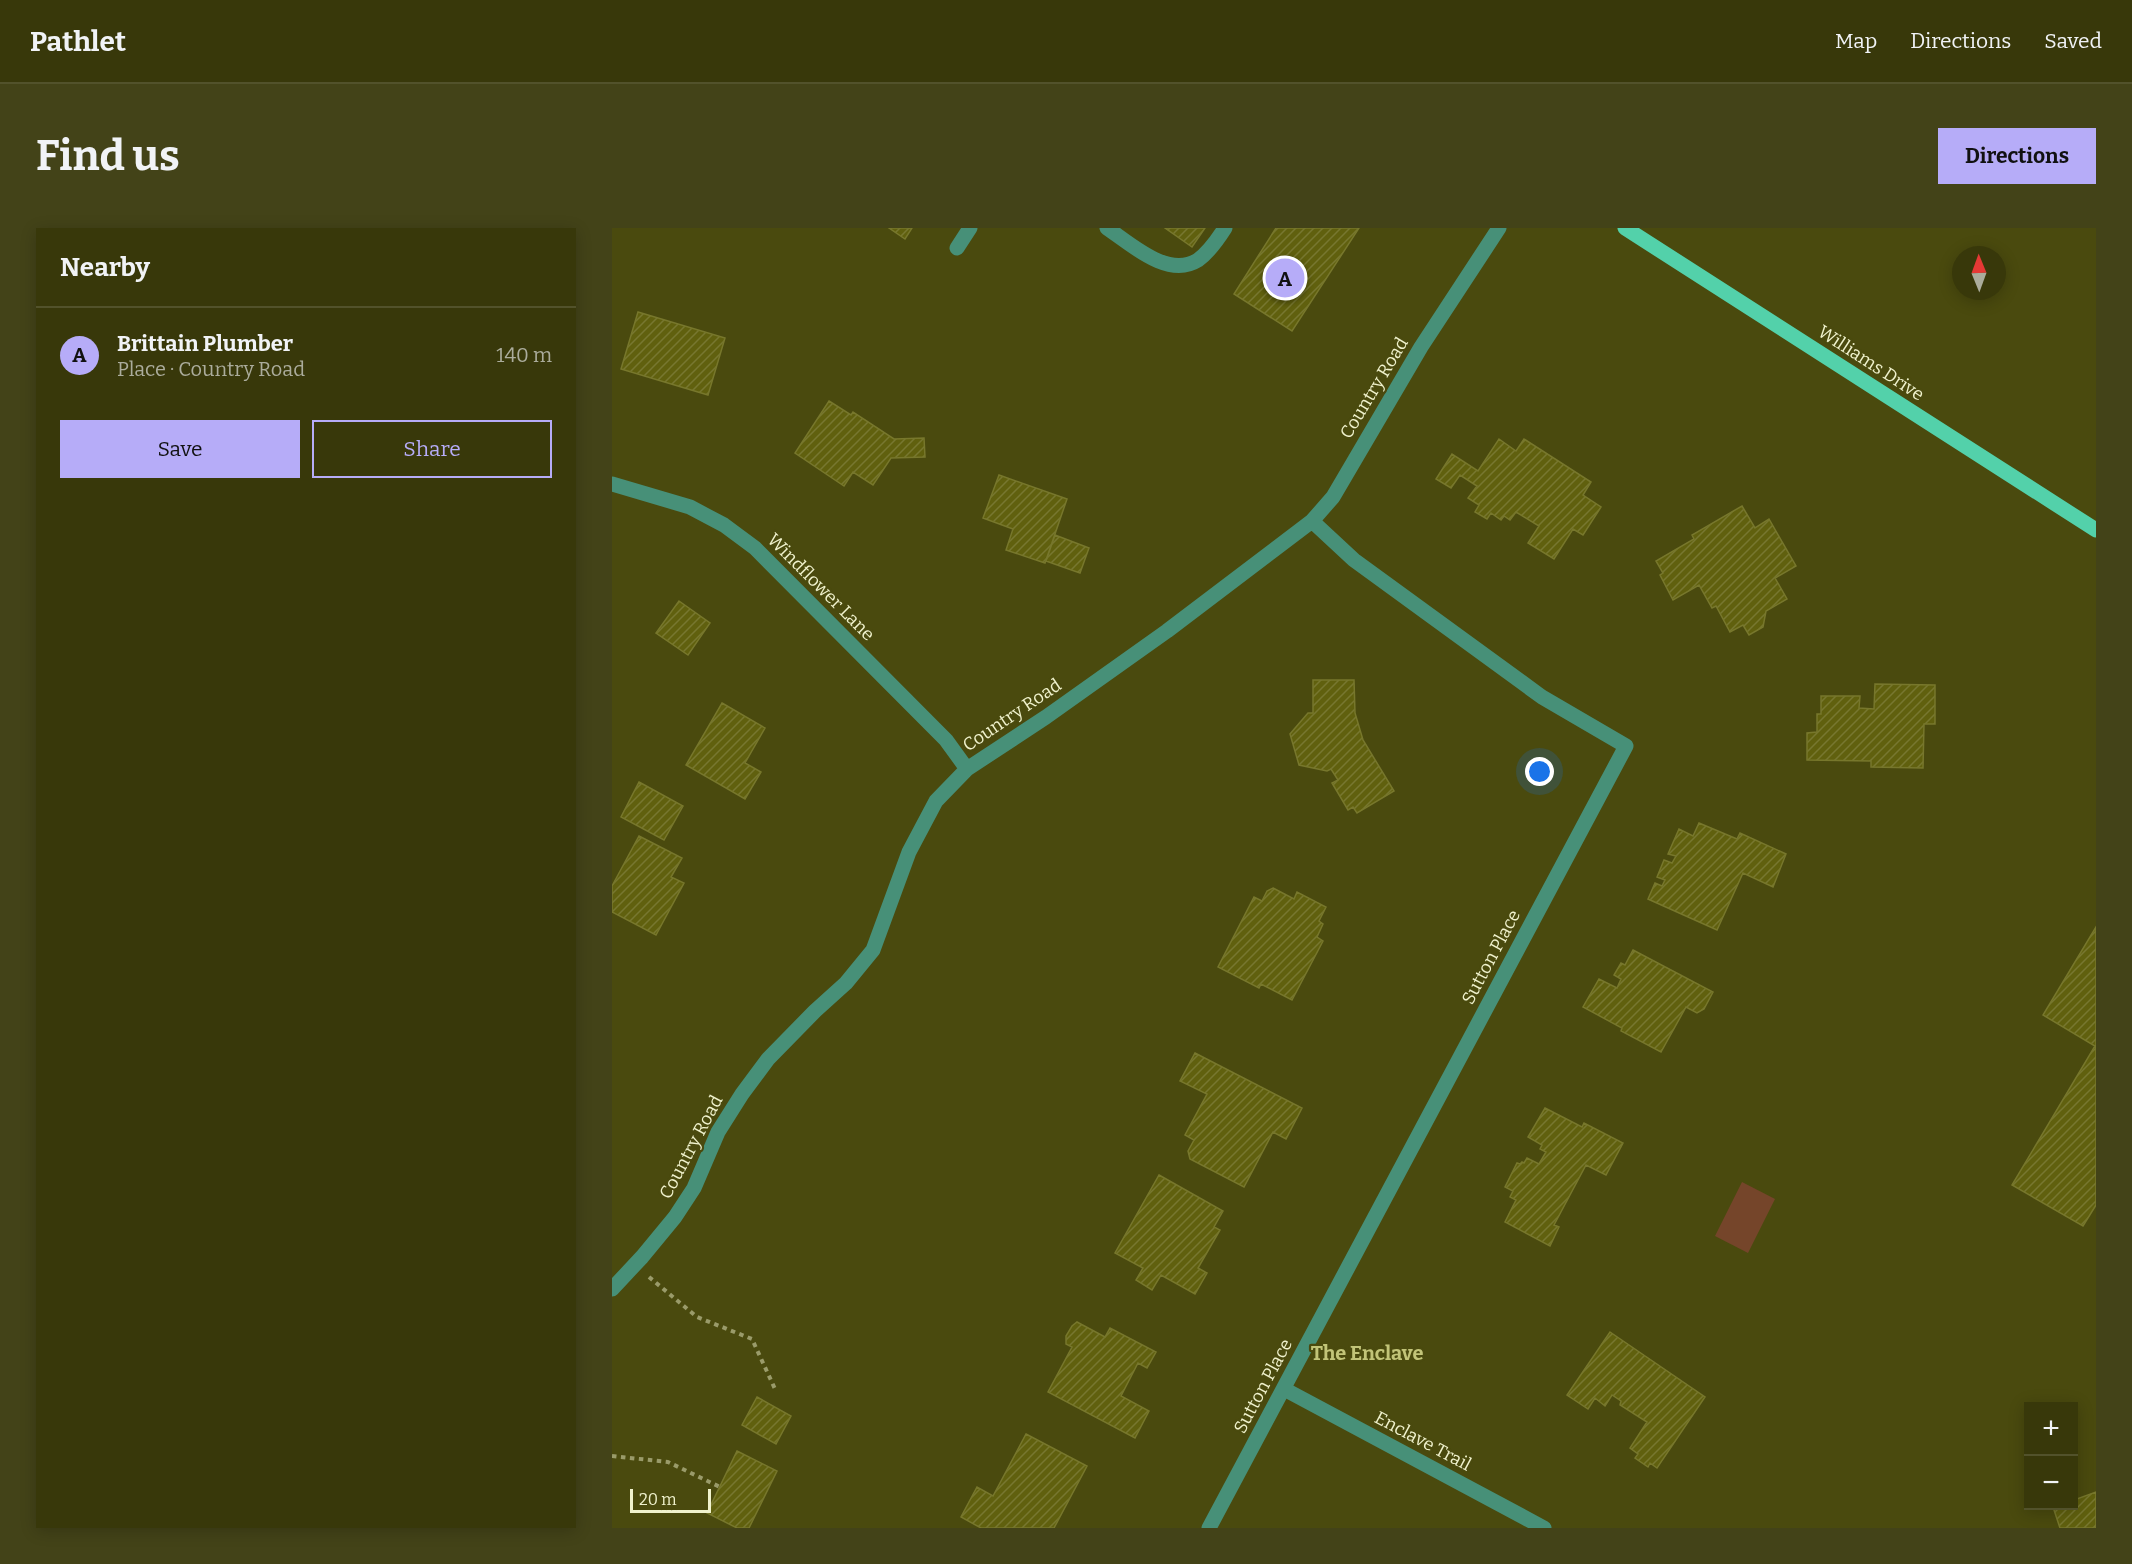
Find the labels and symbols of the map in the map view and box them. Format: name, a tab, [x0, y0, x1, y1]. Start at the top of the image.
north arrow	[1952, 246, 2006, 300]
pin: A	[1266, 256, 1304, 300]
street label: Williams Drive	[1814, 321, 1928, 405]
street label: Country Road	[1335, 333, 1413, 443]
street label: Windflower Lane	[763, 529, 879, 645]
street label: Country Road	[959, 674, 1066, 756]
your location	[1525, 757, 1554, 786]
street label: Sutton Place	[1457, 906, 1525, 1008]
street label: Country Road	[654, 1091, 728, 1203]
street label: Sutton Place	[1229, 1335, 1297, 1437]
district label: The Enclave	[1311, 1341, 1423, 1365]
street label: Enclave Trail	[1371, 1406, 1475, 1476]
scale bar	[630, 1486, 711, 1514]

